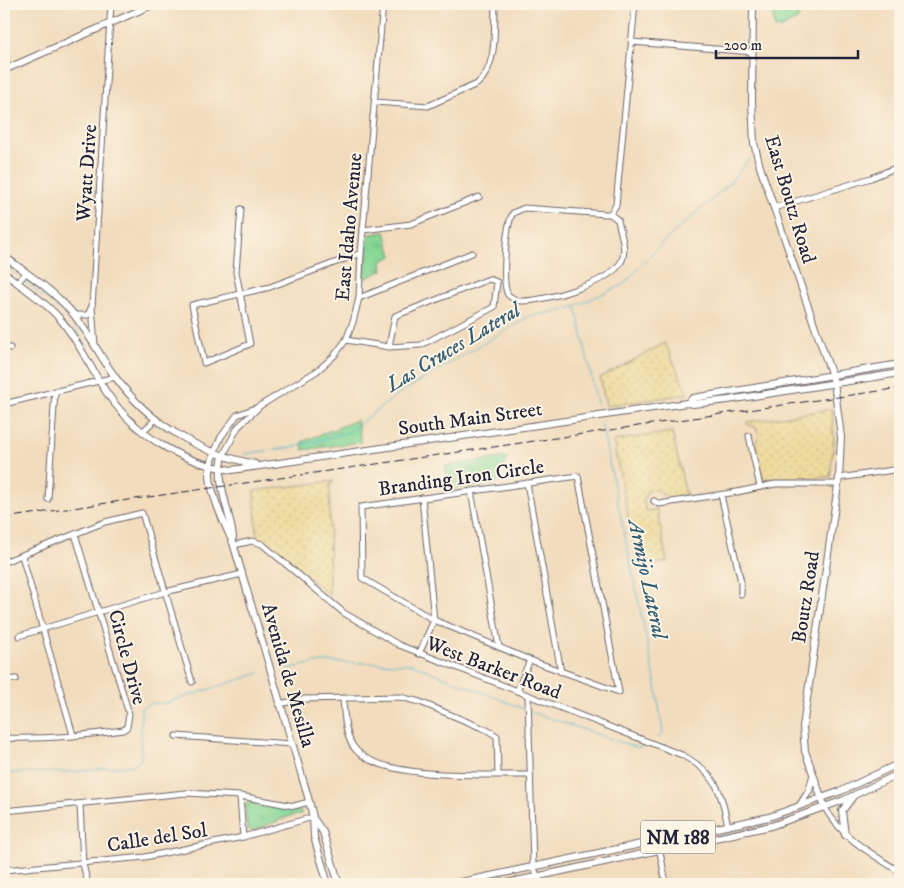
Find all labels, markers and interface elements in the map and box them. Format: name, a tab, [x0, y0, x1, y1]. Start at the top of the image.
scale bar	[716, 28, 859, 60]
text: 200 m	[724, 36, 762, 55]
street label: Wyatt Drive	[72, 124, 103, 224]
street label: East Boutz Road	[758, 132, 821, 267]
street label: East Idaho Avenue	[331, 152, 368, 302]
water label: Las Cruces Lateral	[381, 296, 528, 399]
street label: South Main Street	[397, 397, 544, 442]
street label: Branding Iron Circle	[377, 454, 546, 502]
water label: Armijo Lateral	[621, 515, 673, 644]
street label: Boutz Road	[787, 549, 826, 645]
street label: Avenida de Mesilla	[255, 600, 320, 751]
street label: Circle Drive	[102, 607, 151, 708]
street label: West Barker Road	[421, 631, 565, 706]
street label: Calle del Sol	[105, 818, 209, 859]
road number: NM 188	[640, 820, 716, 854]

